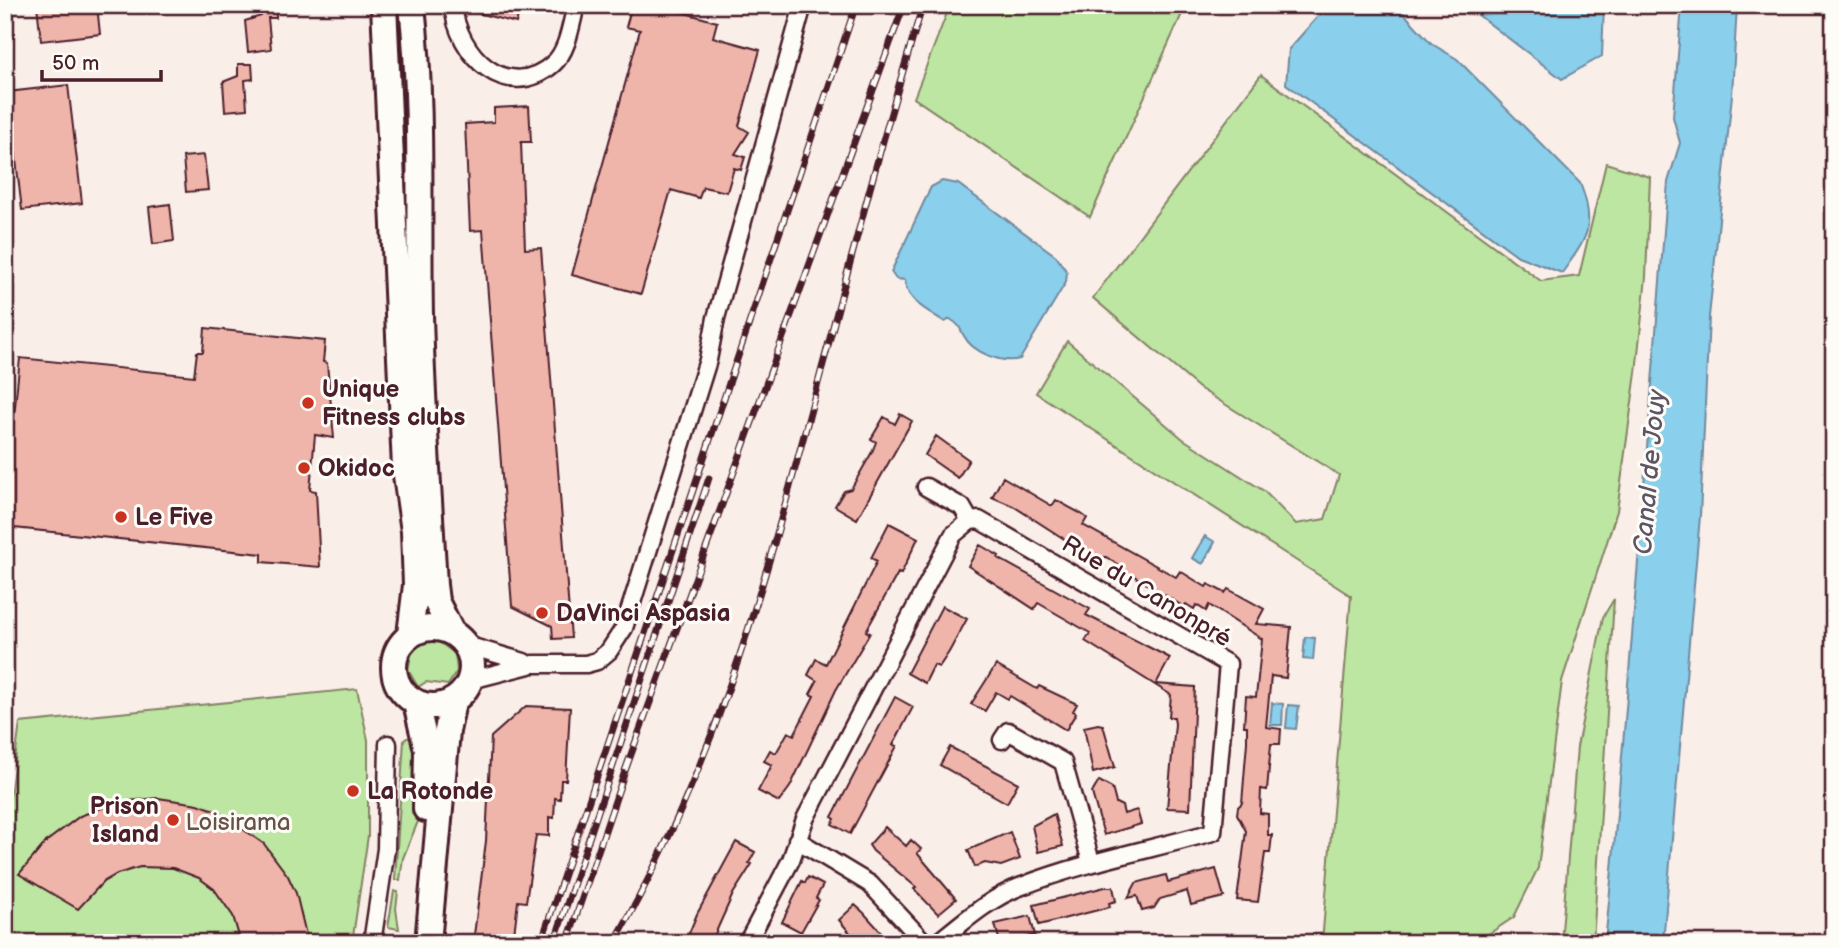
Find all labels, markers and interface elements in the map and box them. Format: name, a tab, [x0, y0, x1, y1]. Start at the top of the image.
scale bar	[42, 38, 161, 82]
text: 50 m	[52, 51, 99, 76]
place label: Unique Fitness clubs	[322, 375, 466, 432]
water label: Canal de Jouy	[1628, 387, 1673, 556]
marker: Unique Fitness clubs	[300, 395, 316, 411]
place label: Okidoc	[318, 454, 395, 483]
marker: Okidoc	[296, 460, 312, 476]
place label: Le Five	[135, 503, 213, 532]
marker: Le Five	[113, 509, 129, 525]
street label: Rue du Canonpré	[1057, 529, 1237, 653]
place label: DaVinci Aspasia	[556, 599, 730, 628]
marker: DaVinci Aspasia	[534, 605, 550, 621]
place label: La Rotonde	[367, 777, 494, 806]
marker: La Rotonde	[345, 783, 361, 799]
place label: Prison Island	[90, 792, 159, 849]
park label: Loisirama	[185, 808, 291, 837]
marker: Prison Island	[165, 812, 181, 828]

